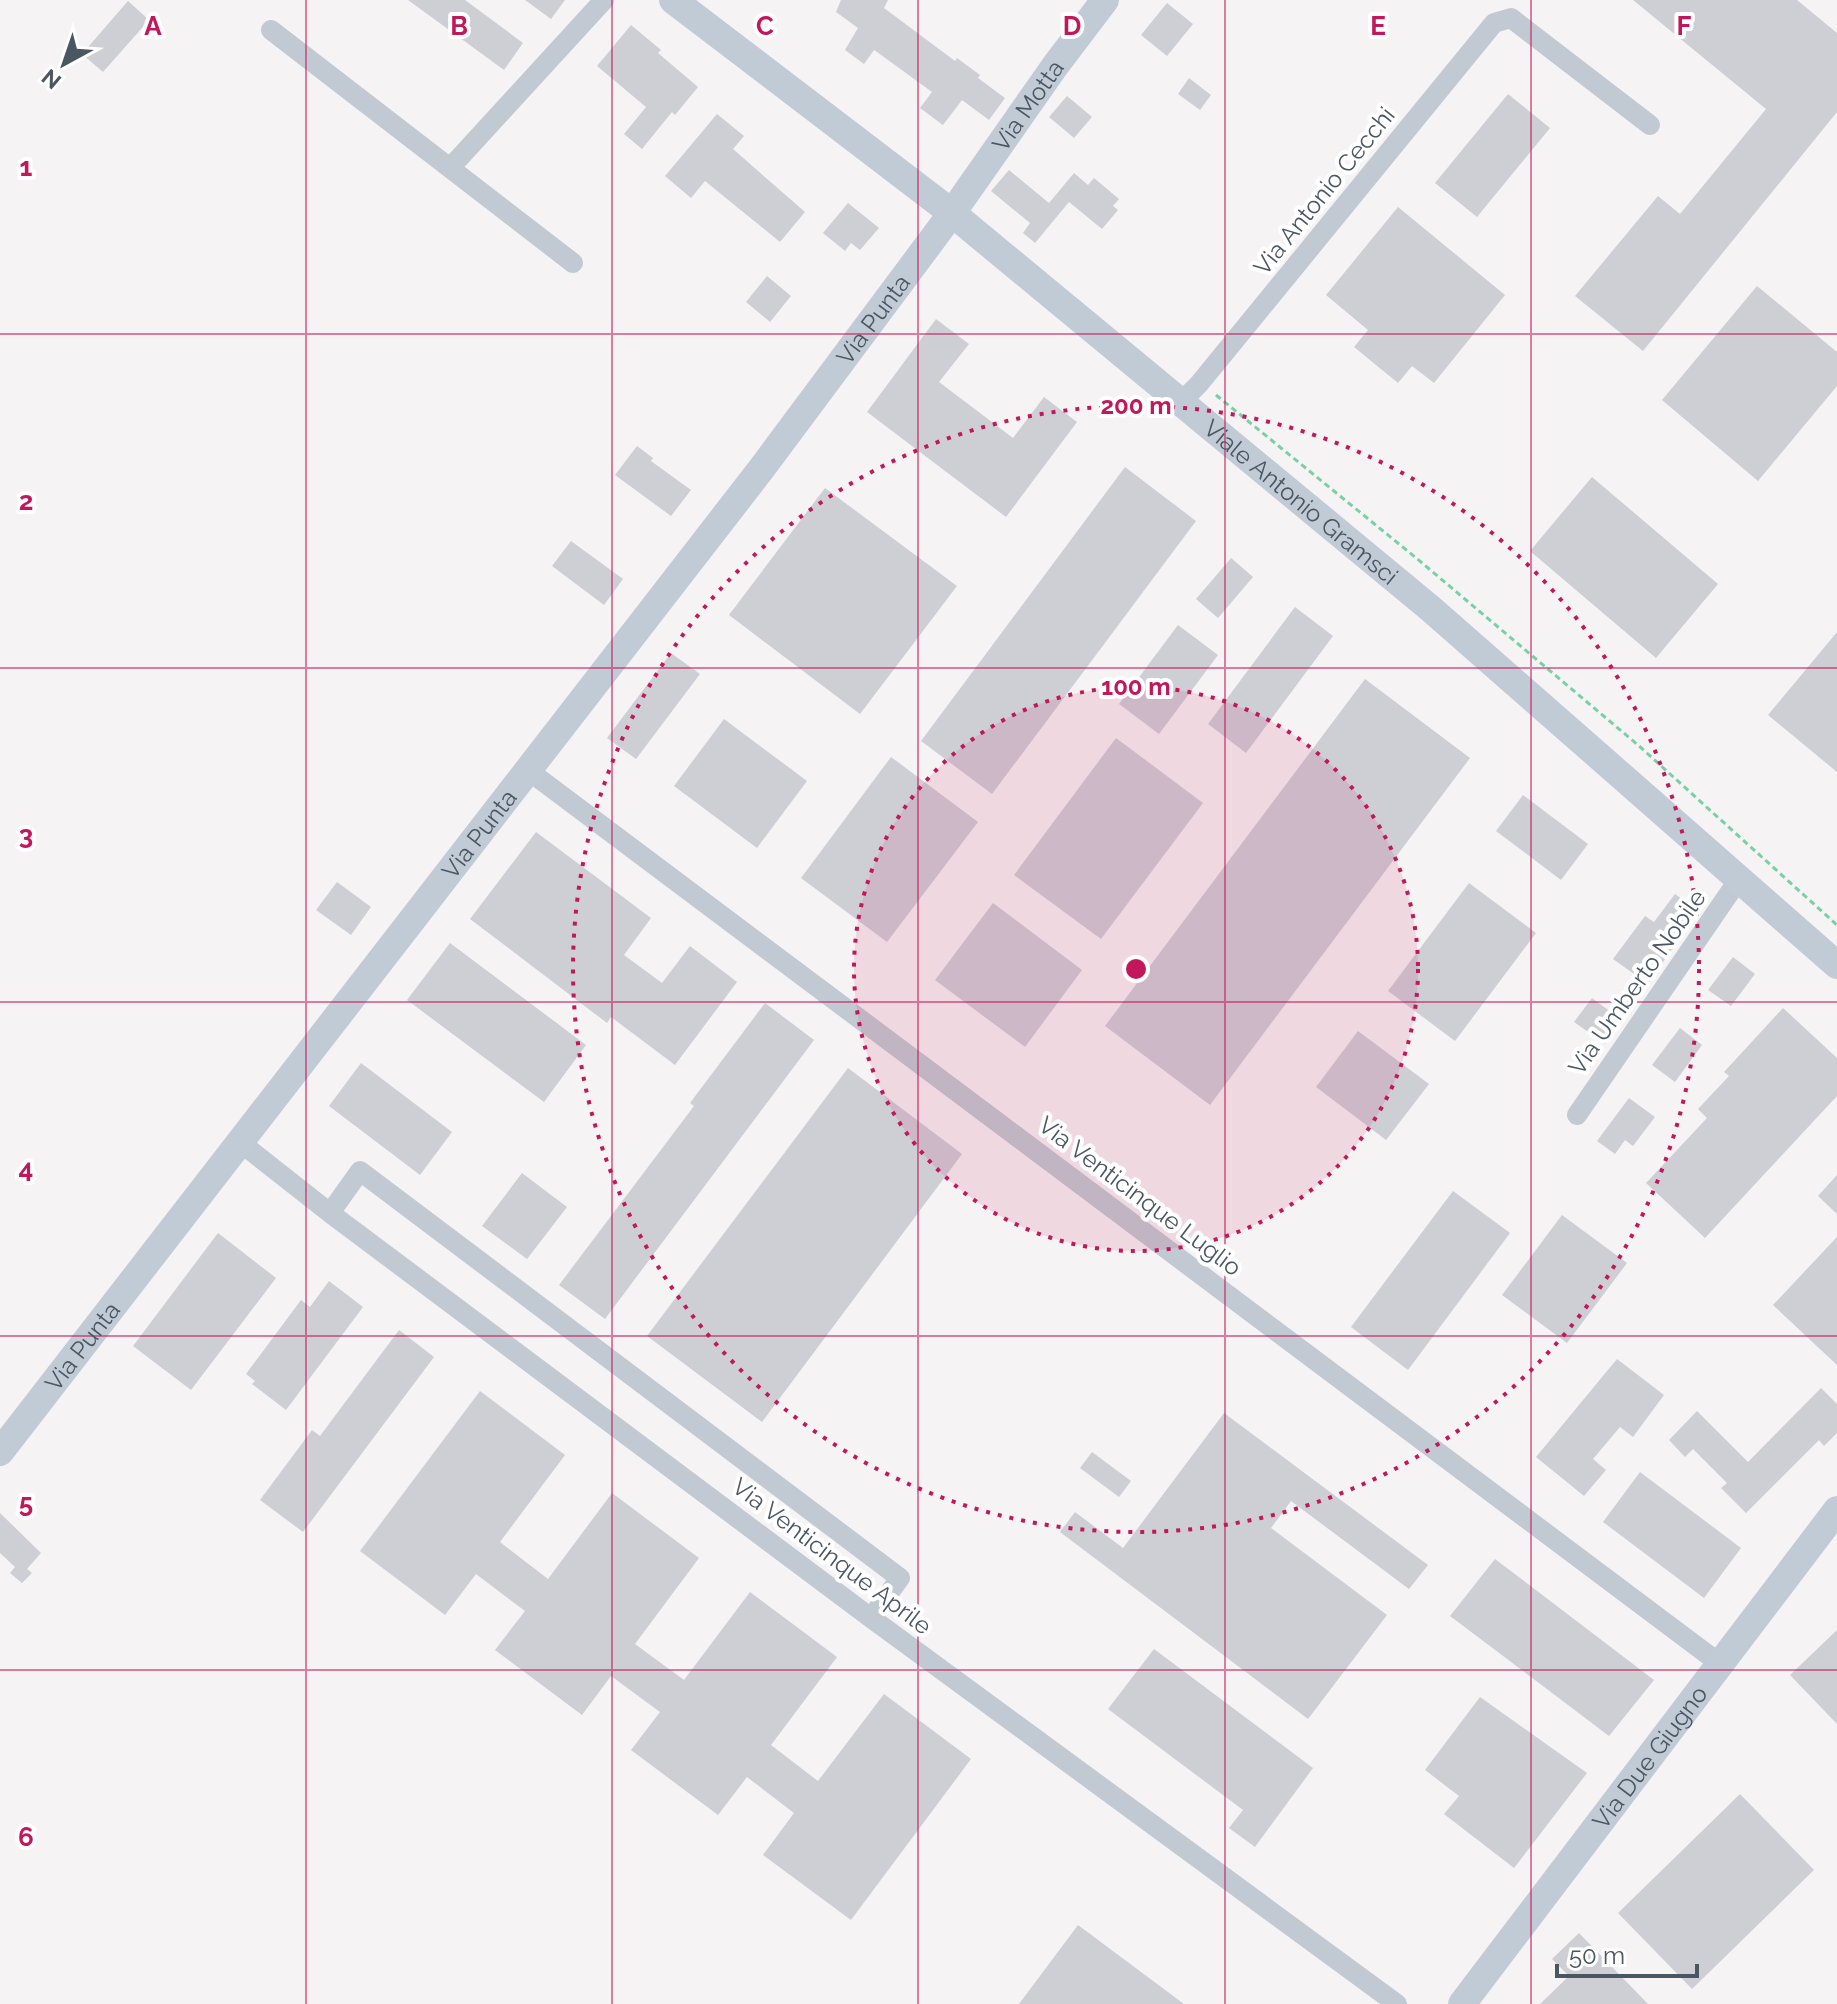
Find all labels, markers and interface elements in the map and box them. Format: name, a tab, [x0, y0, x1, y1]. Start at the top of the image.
text: A	[144, 11, 162, 41]
text: B	[450, 11, 468, 41]
text: C	[756, 11, 774, 41]
text: D	[1063, 11, 1081, 41]
text: E	[1370, 11, 1386, 41]
text: F	[1677, 11, 1692, 41]
north arrow	[24, 24, 104, 104]
street label: Via Motta	[985, 54, 1069, 157]
text: N	[36, 64, 66, 95]
street label: Via Antonio Cecchi	[1247, 101, 1401, 281]
text: 1	[20, 152, 33, 182]
street label: Via Punta	[830, 269, 916, 370]
text: 200 m	[1100, 391, 1172, 420]
street label: Viale Antonio Gramsci	[1198, 413, 1404, 590]
text: 2	[19, 486, 33, 516]
text: 100 m	[1101, 672, 1171, 701]
street label: Via Punta	[435, 783, 522, 884]
text: 3	[19, 820, 33, 850]
street label: Via Umberto Nobile	[1562, 884, 1712, 1080]
centre of rings	[1122, 955, 1150, 983]
street label: Via Venticinque Luglio	[1033, 1110, 1247, 1282]
text: 4	[19, 1154, 33, 1184]
street label: Via Punta	[38, 1296, 126, 1396]
street label: Via Venticinque Aprile	[727, 1472, 937, 1640]
text: 5	[19, 1488, 33, 1518]
street label: Via Due Giugno	[1586, 1680, 1713, 1834]
text: 6	[18, 1822, 34, 1852]
scale bar	[1557, 1928, 1697, 1978]
text: 50 m	[1569, 1941, 1625, 1970]

